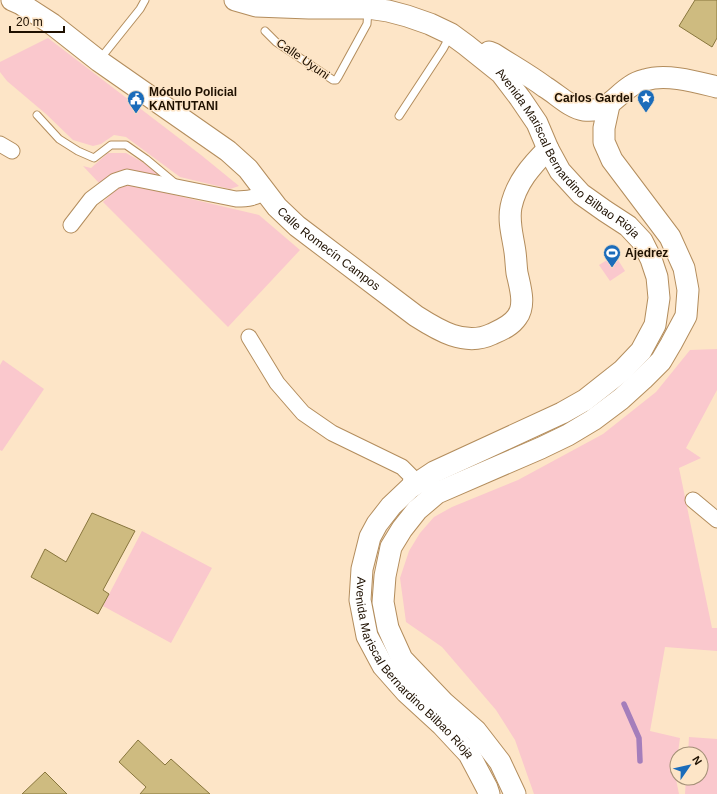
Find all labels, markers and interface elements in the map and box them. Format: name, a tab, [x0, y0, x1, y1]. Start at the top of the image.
scale bar	[10, 8, 64, 34]
text: 20 m	[16, 15, 43, 29]
street label: Calle Uyuni	[274, 36, 332, 82]
street label: Avenida Mariscal Bernardino Bilbao Rioja	[493, 65, 643, 241]
place label: Módulo Policial KANTUTANI	[149, 85, 237, 113]
place icon: Carlos Gardel	[636, 88, 656, 113]
public building icon: Módulo Policial KANTUTANI	[126, 89, 146, 114]
place label: Carlos Gardel	[554, 91, 633, 105]
street label: Calle Romecín Campos	[274, 204, 383, 293]
sports icon: Ajedrez	[602, 243, 622, 268]
place label: Ajedrez	[625, 246, 668, 260]
street label: Avenida Mariscal Bernardino Bilbao Rioja	[353, 576, 477, 761]
north arrow	[669, 746, 709, 786]
text: N	[690, 754, 705, 767]

